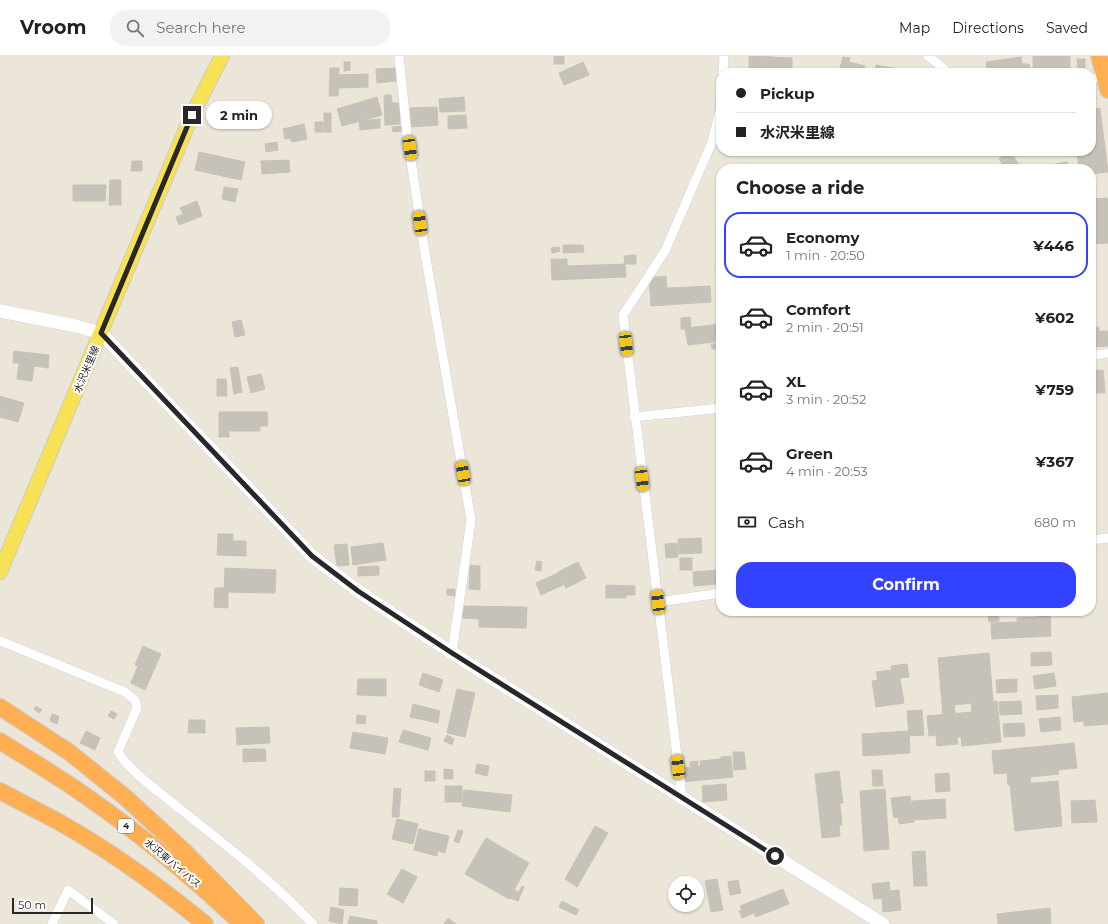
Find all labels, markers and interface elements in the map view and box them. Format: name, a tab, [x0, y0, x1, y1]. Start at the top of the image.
search box	[110, 10, 390, 46]
text: Vroom	[20, 16, 86, 39]
icon: search	[124, 17, 146, 39]
text: Search here	[156, 18, 246, 37]
text: Map	[899, 19, 930, 37]
text: Directions	[952, 19, 1024, 37]
text: Saved	[1046, 19, 1088, 37]
text: Pickup	[760, 84, 815, 103]
callout: 2 min	[206, 101, 272, 129]
route end	[183, 106, 201, 124]
text: 2 min	[220, 107, 258, 123]
text: 水沢米里線	[760, 123, 835, 142]
car	[402, 135, 418, 161]
text: Choose a ride	[736, 177, 864, 199]
car	[412, 210, 428, 236]
icon: car	[738, 227, 774, 263]
text: Economy	[786, 228, 859, 247]
text: ¥446	[1033, 236, 1074, 255]
text: 1 min · 20:50	[786, 247, 865, 263]
icon: car	[738, 299, 774, 335]
text: Comfort	[786, 300, 851, 319]
text: ¥602	[1035, 308, 1074, 327]
text: 2 min · 20:51	[786, 319, 864, 335]
car	[619, 331, 633, 357]
street label: 水沢米里線	[71, 344, 102, 395]
icon: car	[738, 371, 774, 407]
text: XL	[786, 372, 805, 391]
text: ¥759	[1035, 380, 1074, 399]
text: 3 min · 20:52	[786, 391, 866, 407]
icon: car	[738, 443, 774, 479]
text: Green	[786, 444, 833, 463]
text: ¥367	[1035, 452, 1074, 471]
car	[455, 460, 471, 486]
text: 4 min · 20:53	[786, 463, 868, 479]
car	[635, 466, 649, 492]
icon: cash	[736, 511, 758, 533]
text: Cash	[768, 513, 805, 532]
text: 680 m	[1034, 514, 1076, 530]
button: Confirm	[736, 562, 1076, 608]
car	[651, 589, 665, 615]
car	[671, 754, 685, 780]
road number: 4	[118, 819, 134, 833]
street label: 水沢東バイパス	[142, 836, 204, 891]
route start	[766, 847, 784, 865]
map controls	[668, 876, 704, 912]
button: locate	[668, 876, 704, 912]
scale bar	[12, 896, 93, 915]
text: 50 m	[18, 898, 46, 912]

